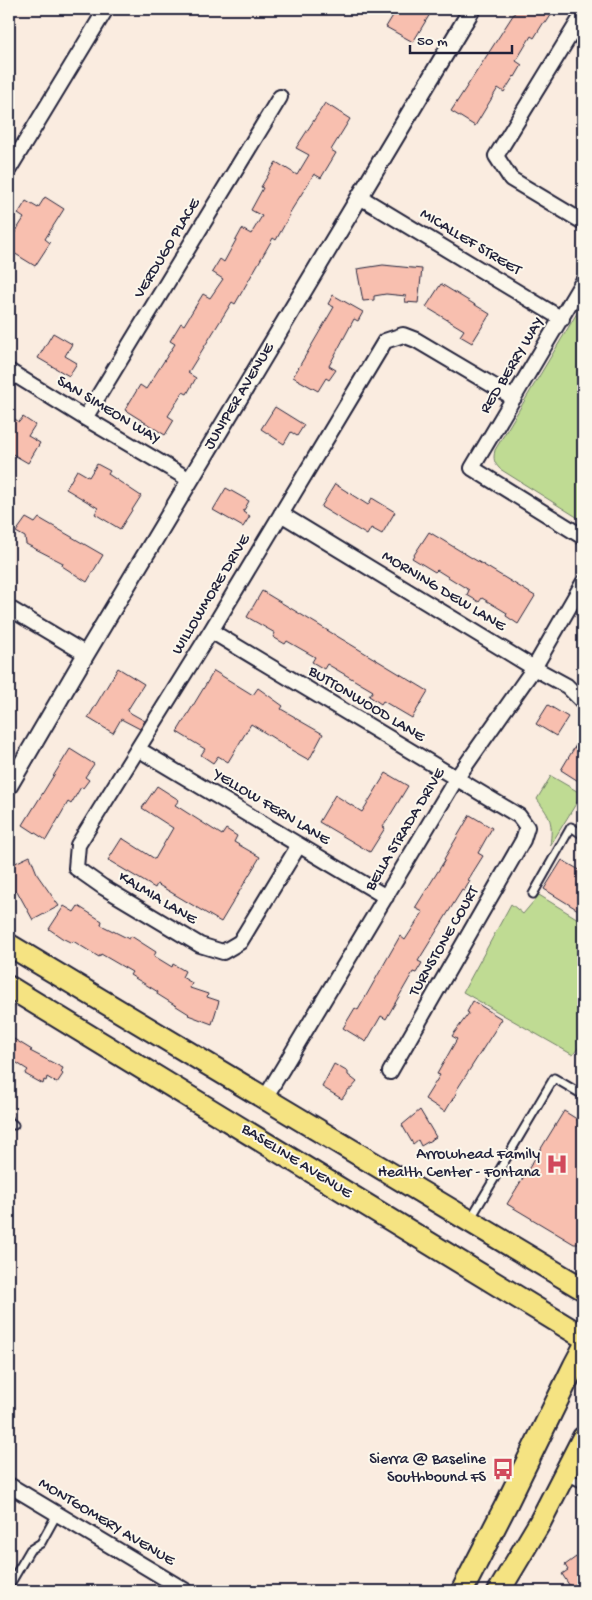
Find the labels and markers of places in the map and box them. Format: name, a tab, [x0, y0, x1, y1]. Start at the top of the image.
place label: Arrowhead Family Health Center - Fontana	[378, 1146, 541, 1183]
hospital icon: Arrowhead Family Health Center - Fontana	[544, 1151, 570, 1177]
place label: Sierra @ Baseline Southbound FS	[369, 1451, 487, 1488]
bus stop icon: Sierra @ Baseline Southbound FS	[490, 1456, 516, 1482]

